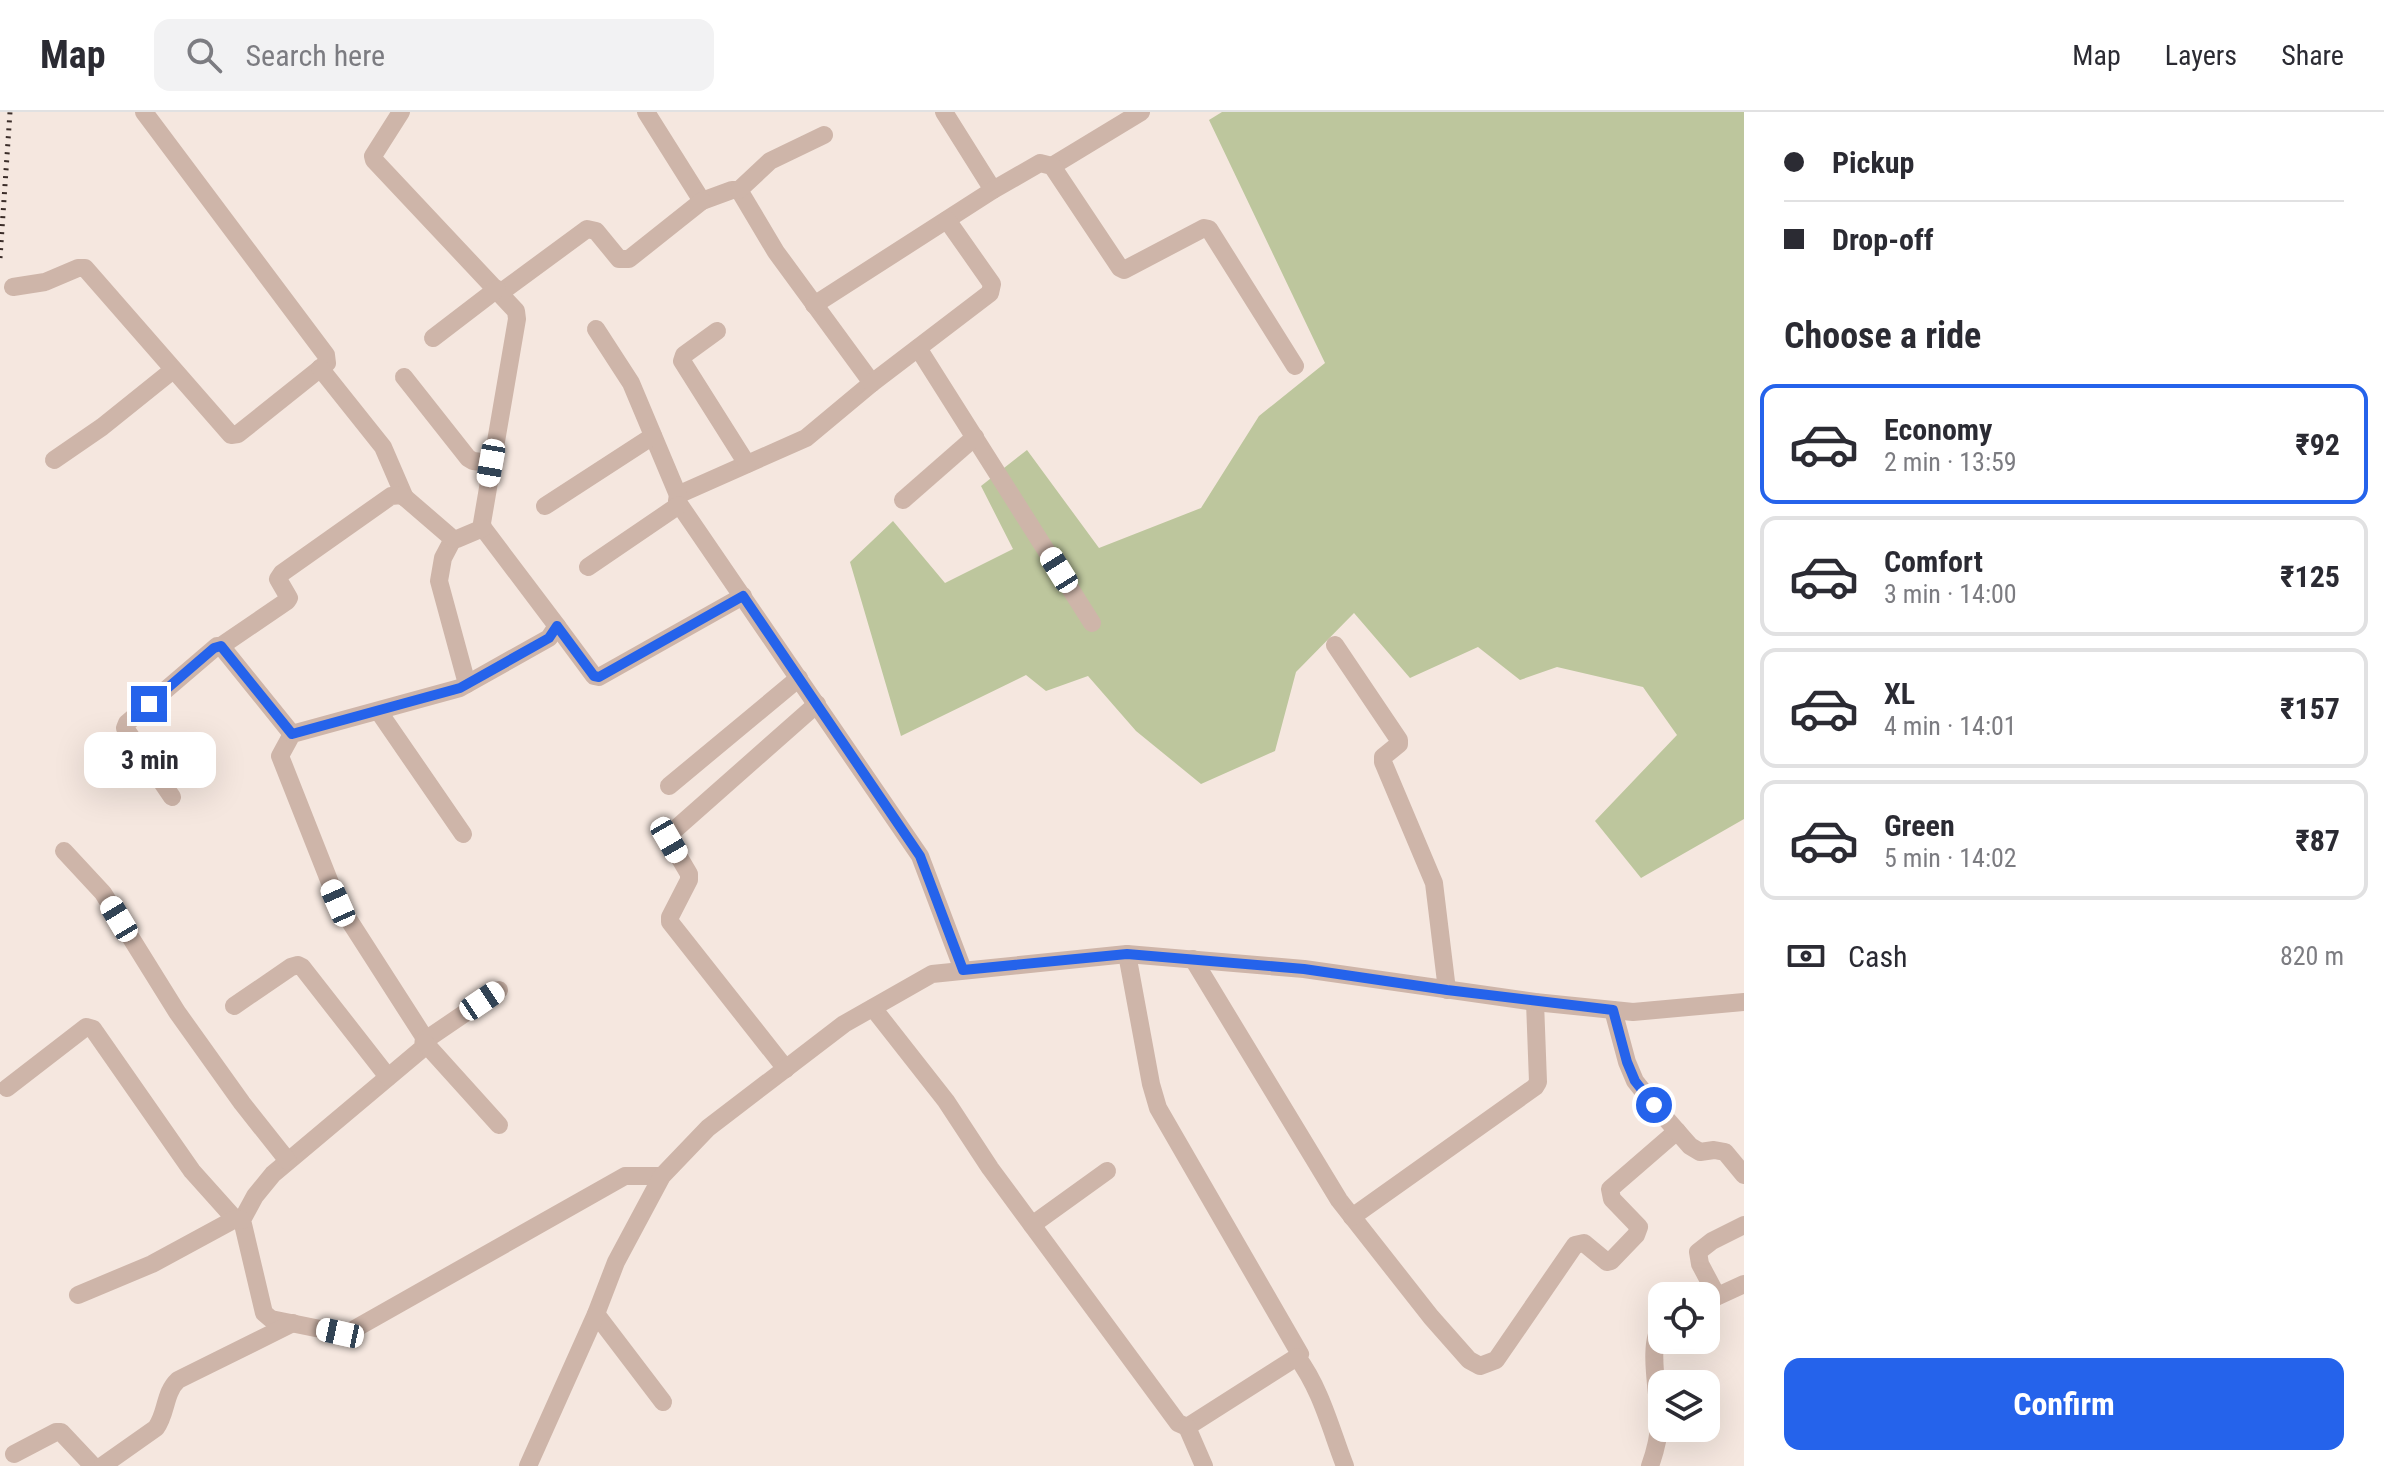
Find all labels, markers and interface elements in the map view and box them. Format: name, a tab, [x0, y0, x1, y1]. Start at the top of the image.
search box	[154, 19, 714, 91]
text: Map	[40, 33, 106, 77]
icon: search	[182, 33, 226, 77]
text: Search here	[246, 38, 385, 73]
text: Map	[2072, 39, 2121, 72]
text: Layers	[2165, 39, 2237, 72]
text: Share	[2281, 39, 2344, 72]
text: Pickup	[1832, 145, 1914, 180]
text: Drop-off	[1832, 222, 1934, 257]
text: Choose a ride	[1784, 315, 1981, 357]
icon: car	[1788, 408, 1860, 480]
text: Economy	[1884, 412, 1992, 447]
text: ₹92	[2295, 427, 2340, 462]
car	[475, 437, 507, 489]
text: 2 min · 13:59	[1884, 447, 2017, 477]
icon: car	[1788, 540, 1860, 612]
car	[1036, 543, 1082, 597]
text: Comfort	[1884, 544, 1983, 579]
text: ₹125	[2280, 559, 2340, 594]
text: 3 min · 14:00	[1884, 579, 2017, 609]
icon: car	[1788, 672, 1860, 744]
text: XL	[1884, 676, 1915, 711]
route end	[131, 686, 167, 722]
text: ₹157	[2280, 691, 2340, 726]
text: 4 min · 14:01	[1884, 711, 2017, 741]
callout: 3 min	[83, 732, 215, 788]
text: 3 min	[121, 745, 179, 775]
icon: car	[1788, 804, 1860, 876]
text: Green	[1884, 808, 1955, 843]
car	[647, 813, 691, 867]
text: ₹87	[2295, 823, 2340, 858]
text: 5 min · 14:02	[1884, 843, 2017, 873]
car	[317, 876, 359, 930]
car	[96, 892, 142, 946]
icon: cash	[1784, 934, 1828, 978]
text: Cash	[1848, 939, 1908, 974]
text: 820 m	[2280, 941, 2344, 971]
car	[455, 978, 509, 1024]
route start	[1636, 1087, 1672, 1123]
map controls	[1648, 1282, 1720, 1442]
button: locate	[1648, 1282, 1720, 1354]
car	[314, 1316, 366, 1350]
button: Confirm	[1784, 1358, 2344, 1450]
button: layers	[1648, 1370, 1720, 1442]

